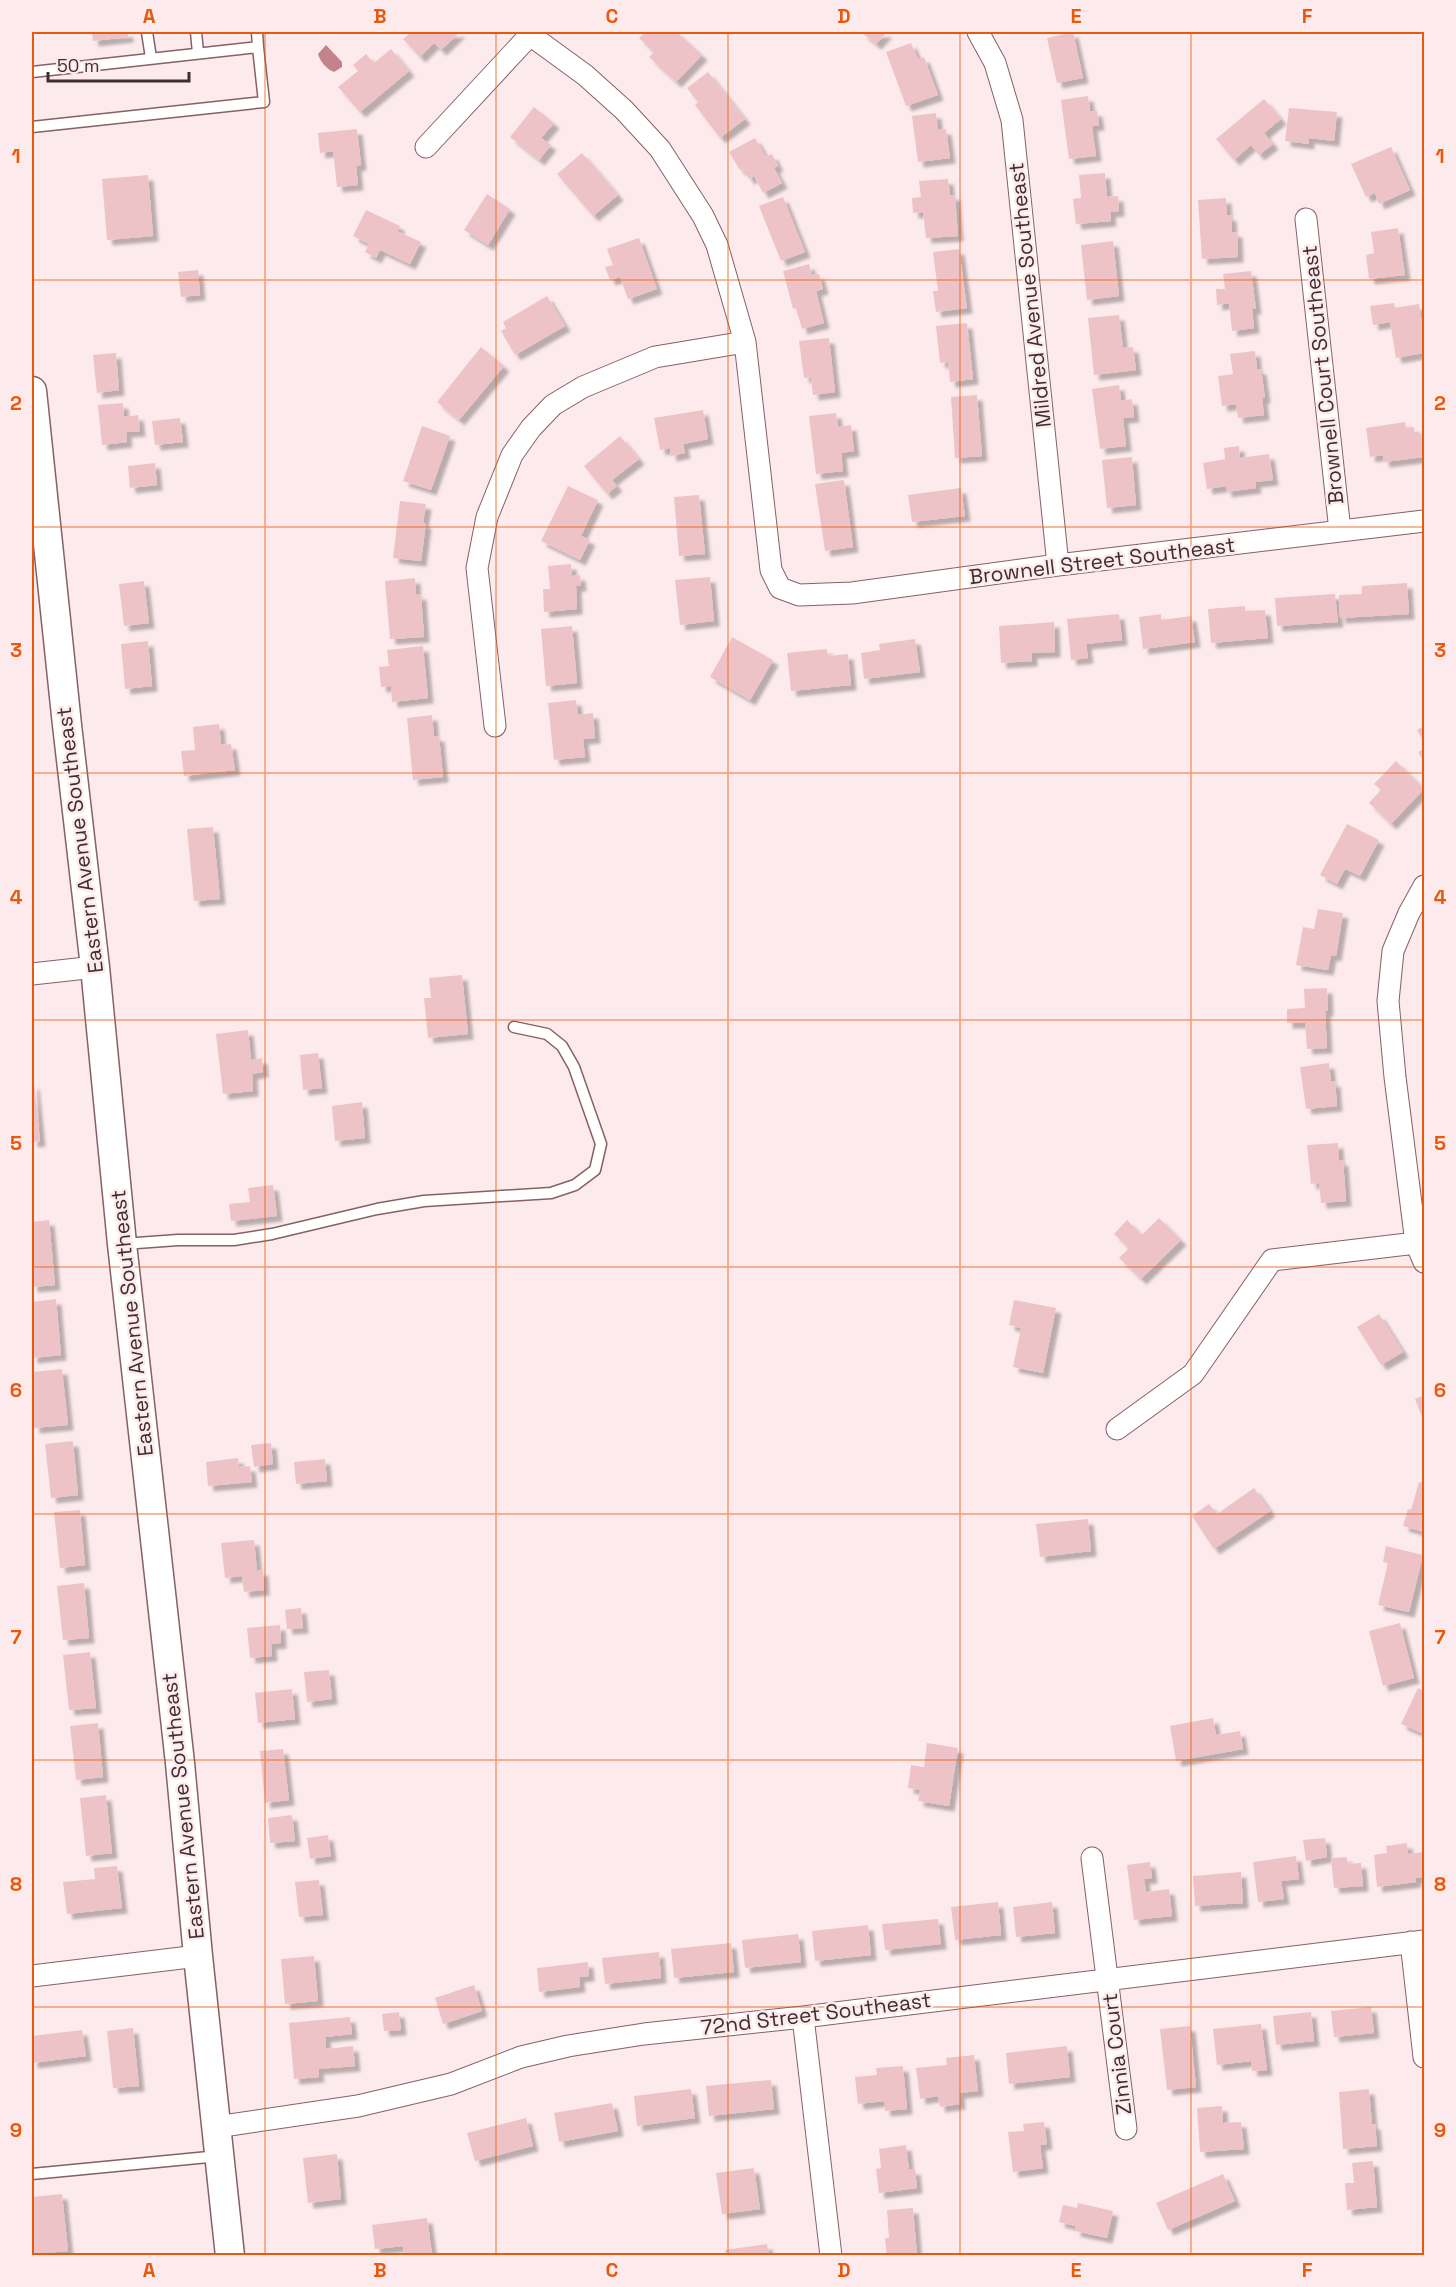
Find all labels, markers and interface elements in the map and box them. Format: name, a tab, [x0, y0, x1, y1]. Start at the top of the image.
text: A	[143, 3, 156, 29]
text: B	[373, 3, 387, 29]
text: C	[606, 3, 619, 29]
text: D	[837, 3, 851, 29]
text: E	[1070, 3, 1082, 29]
text: F	[1302, 3, 1313, 29]
scale bar	[48, 45, 189, 83]
text: 50 m	[57, 54, 99, 77]
text: 1	[11, 143, 21, 169]
text: 1	[1435, 143, 1445, 169]
street label: Mildred Avenue Southeast	[1002, 161, 1057, 429]
street label: Brownell Court Southeast	[1295, 244, 1350, 506]
text: 2	[10, 390, 22, 416]
text: 2	[1434, 390, 1446, 416]
street label: Brownell Street Southeast	[967, 531, 1236, 590]
text: 3	[10, 637, 22, 663]
text: 3	[1434, 637, 1446, 663]
street label: Eastern Avenue Southeast	[50, 705, 109, 975]
text: 4	[10, 884, 23, 910]
text: 4	[1434, 884, 1447, 910]
text: 5	[10, 1130, 22, 1156]
text: 5	[1434, 1130, 1446, 1156]
street label: Eastern Avenue Southeast	[104, 1188, 159, 1458]
text: 6	[10, 1377, 22, 1403]
text: 6	[1434, 1377, 1446, 1403]
text: 7	[10, 1624, 22, 1650]
text: 7	[1434, 1624, 1446, 1650]
street label: Eastern Avenue Southeast	[155, 1671, 210, 1941]
text: 8	[10, 1871, 22, 1897]
text: 8	[1434, 1871, 1446, 1897]
street label: 72nd Street Southeast	[699, 1986, 933, 2041]
street label: Zinnia Court	[1096, 1992, 1137, 2117]
text: 9	[10, 2117, 22, 2143]
text: 9	[1434, 2117, 1446, 2143]
text: A	[143, 2257, 156, 2283]
text: B	[373, 2257, 387, 2283]
text: C	[606, 2257, 619, 2283]
text: D	[837, 2257, 851, 2283]
text: E	[1070, 2257, 1082, 2283]
text: F	[1302, 2257, 1313, 2283]

